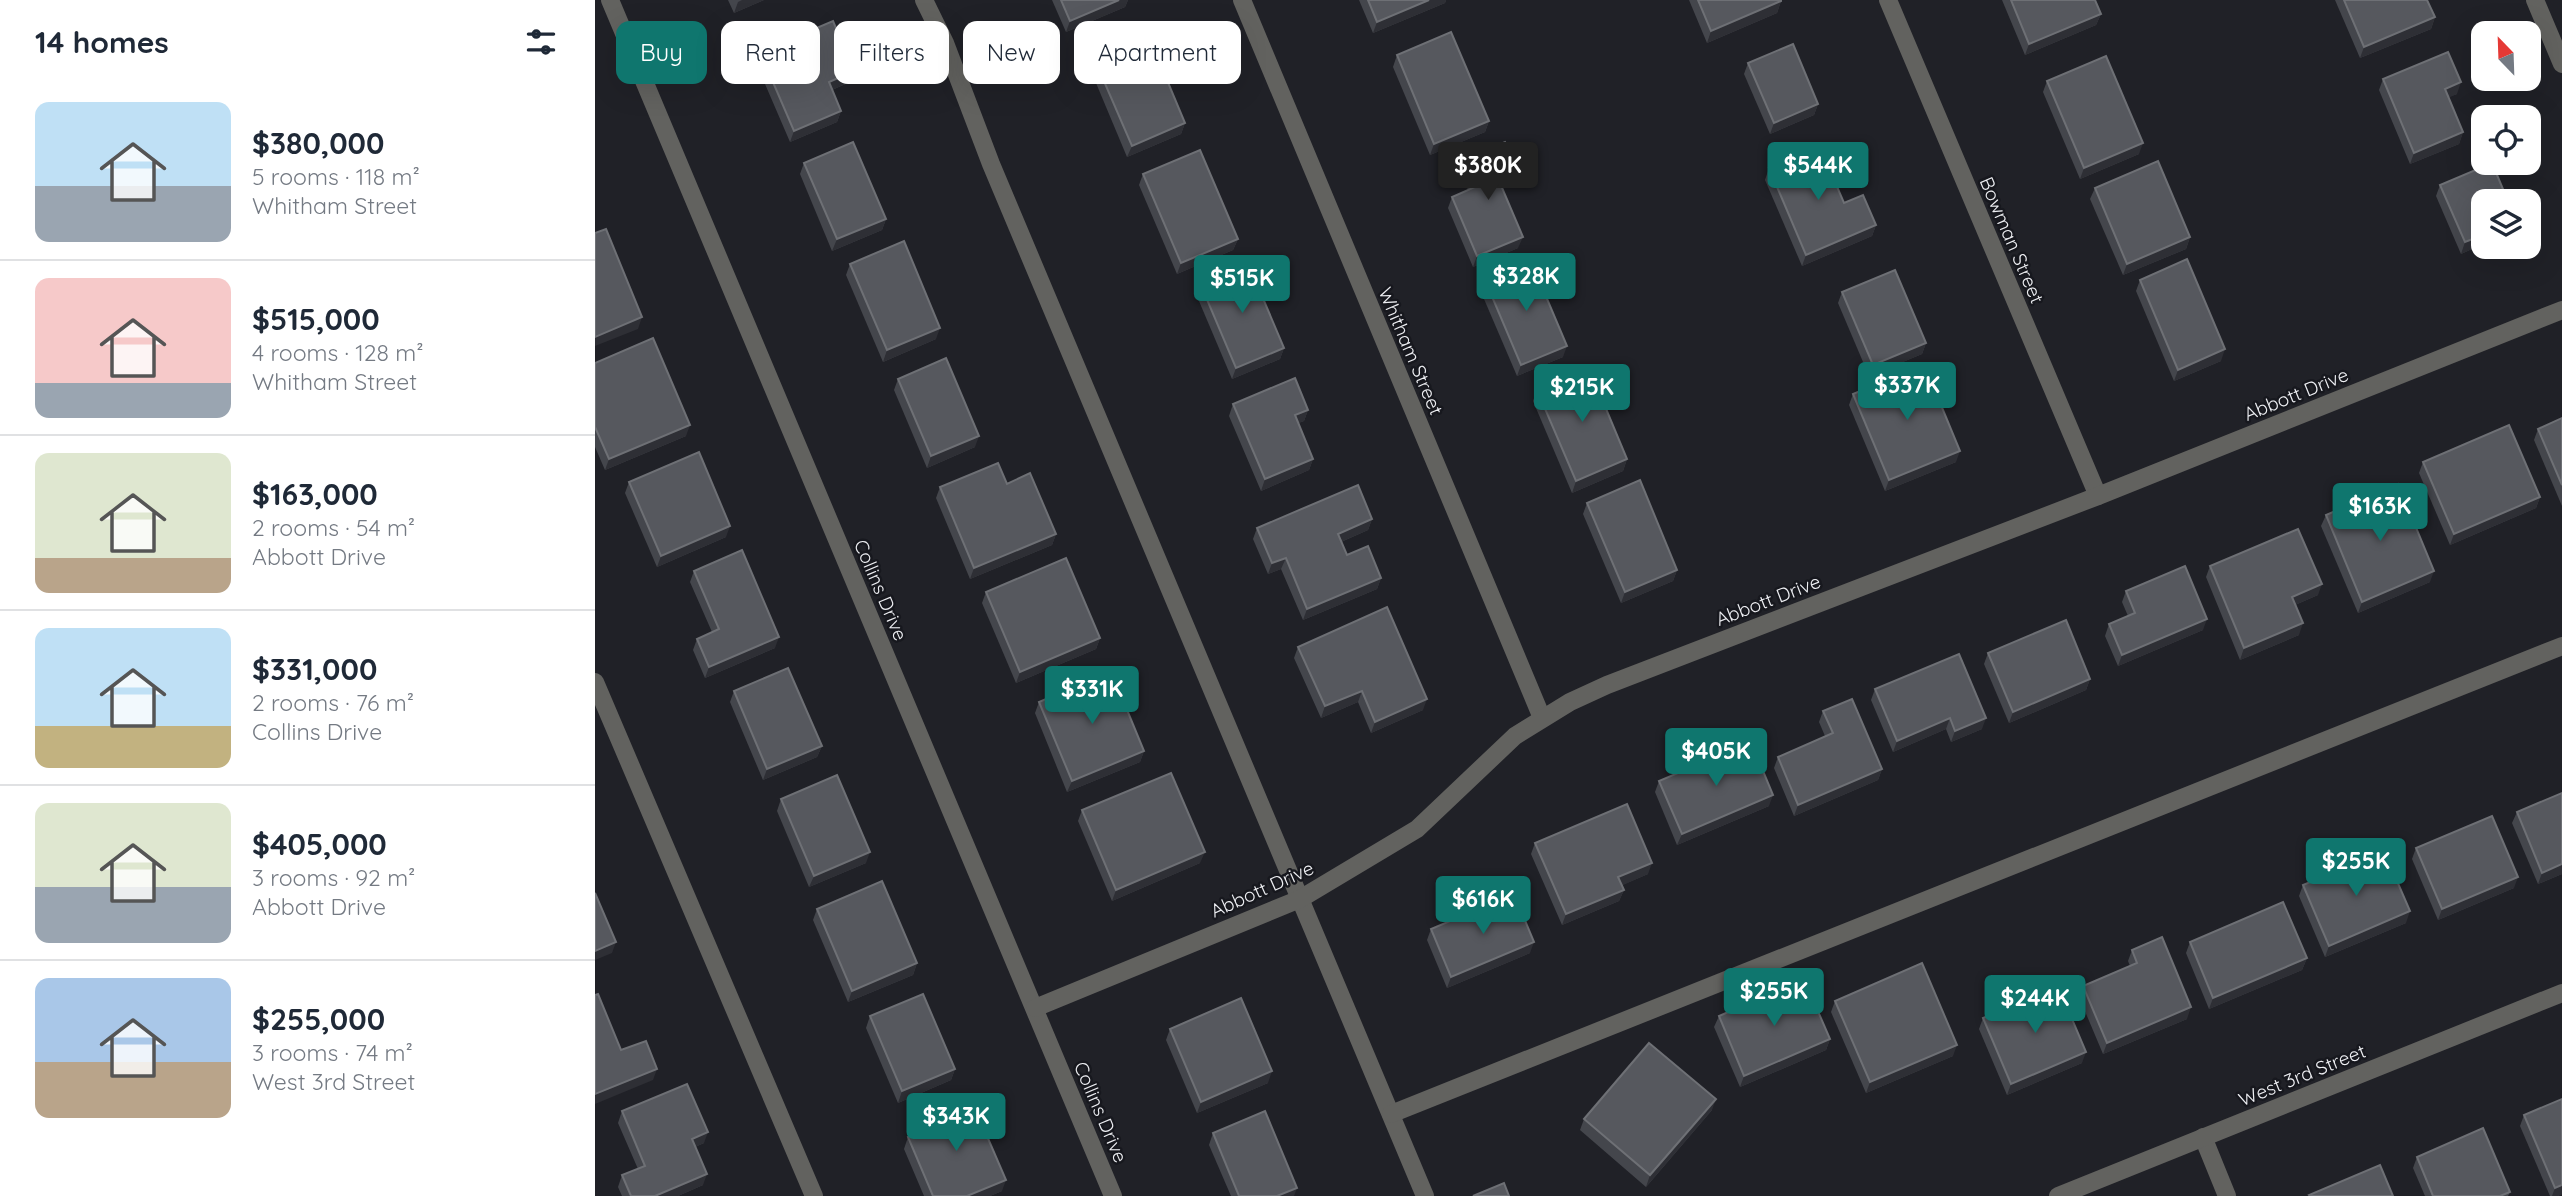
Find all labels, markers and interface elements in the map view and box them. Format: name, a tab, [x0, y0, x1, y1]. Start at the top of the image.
chip: Buy	[616, 21, 707, 84]
chip: Rent	[721, 21, 820, 84]
chip: Filters	[834, 21, 949, 84]
chip: New	[963, 21, 1060, 84]
chip: Apartment	[1074, 21, 1241, 84]
north arrow	[2471, 21, 2541, 91]
map controls	[2471, 21, 2541, 259]
text: 14 homes	[35, 23, 169, 61]
icon: filters	[522, 23, 560, 61]
button: locate	[2471, 105, 2541, 175]
text: $380,000	[252, 124, 384, 162]
icon: home	[91, 130, 175, 214]
pin: $380K	[1439, 142, 1537, 202]
pin: $544K	[1769, 142, 1867, 202]
text: $380K	[1454, 150, 1522, 179]
text: $544K	[1783, 150, 1853, 179]
text: 5 rooms · 118 m²	[252, 162, 420, 191]
street label: Bowman Street	[1975, 173, 2049, 307]
button: layers	[2471, 189, 2541, 259]
text: Whitham Street	[252, 191, 417, 220]
pin: $328K	[1477, 254, 1575, 313]
pin: $515K	[1193, 256, 1291, 315]
text: $328K	[1493, 261, 1559, 290]
text: $515K	[1210, 263, 1274, 292]
street label: Whitham Street	[1373, 284, 1449, 418]
text: $515,000	[252, 300, 380, 338]
icon: home	[91, 306, 175, 390]
text: 4 rooms · 128 m²	[252, 338, 424, 367]
pin: $337K	[1858, 362, 1956, 422]
street label: Abbott Drive	[2240, 362, 2352, 426]
pin: $215K	[1533, 364, 1631, 424]
text: Whitham Street	[252, 367, 417, 396]
text: $337K	[1874, 370, 1940, 399]
text: $215K	[1550, 372, 1614, 401]
text: $163,000	[252, 475, 378, 513]
icon: home	[91, 481, 175, 565]
pin: $163K	[2331, 484, 2429, 543]
text: $163K	[2349, 491, 2411, 520]
text: 2 rooms · 54 m²	[252, 513, 415, 542]
street label: Collins Drive	[849, 536, 913, 644]
text: Abbott Drive	[252, 542, 386, 571]
street label: Abbott Drive	[1712, 569, 1824, 631]
text: $331,000	[252, 650, 377, 688]
icon: home	[91, 656, 175, 740]
pin: $331K	[1043, 666, 1141, 726]
text: $331K	[1061, 674, 1123, 703]
text: 2 rooms · 76 m²	[252, 688, 414, 717]
text: Collins Drive	[252, 717, 382, 746]
pin: $405K	[1667, 728, 1765, 788]
text: $405K	[1681, 736, 1751, 765]
text: $405,000	[252, 825, 387, 863]
icon: home	[91, 831, 175, 915]
pin: $255K	[2307, 838, 2405, 898]
text: $255K	[2322, 846, 2390, 875]
street label: Abbott Drive	[1207, 856, 1317, 922]
text: 3 rooms · 92 m²	[252, 863, 415, 892]
pin: $616K	[1434, 876, 1532, 936]
text: $616K	[1452, 884, 1514, 913]
text: Abbott Drive	[252, 892, 386, 921]
pin: $255K	[1725, 968, 1823, 1028]
text: $255K	[1740, 976, 1808, 1005]
pin: $244K	[1986, 976, 2084, 1035]
text: $244K	[2001, 983, 2069, 1012]
text: $255,000	[252, 1000, 385, 1038]
icon: home	[91, 1006, 175, 1090]
text: 3 rooms · 74 m²	[252, 1038, 413, 1067]
street label: West 3rd Street	[2235, 1039, 2369, 1111]
street label: Collins Drive	[1069, 1058, 1133, 1166]
text: West 3rd Street	[252, 1067, 415, 1096]
pin: $343K	[907, 1094, 1005, 1153]
text: $343K	[922, 1101, 990, 1130]

